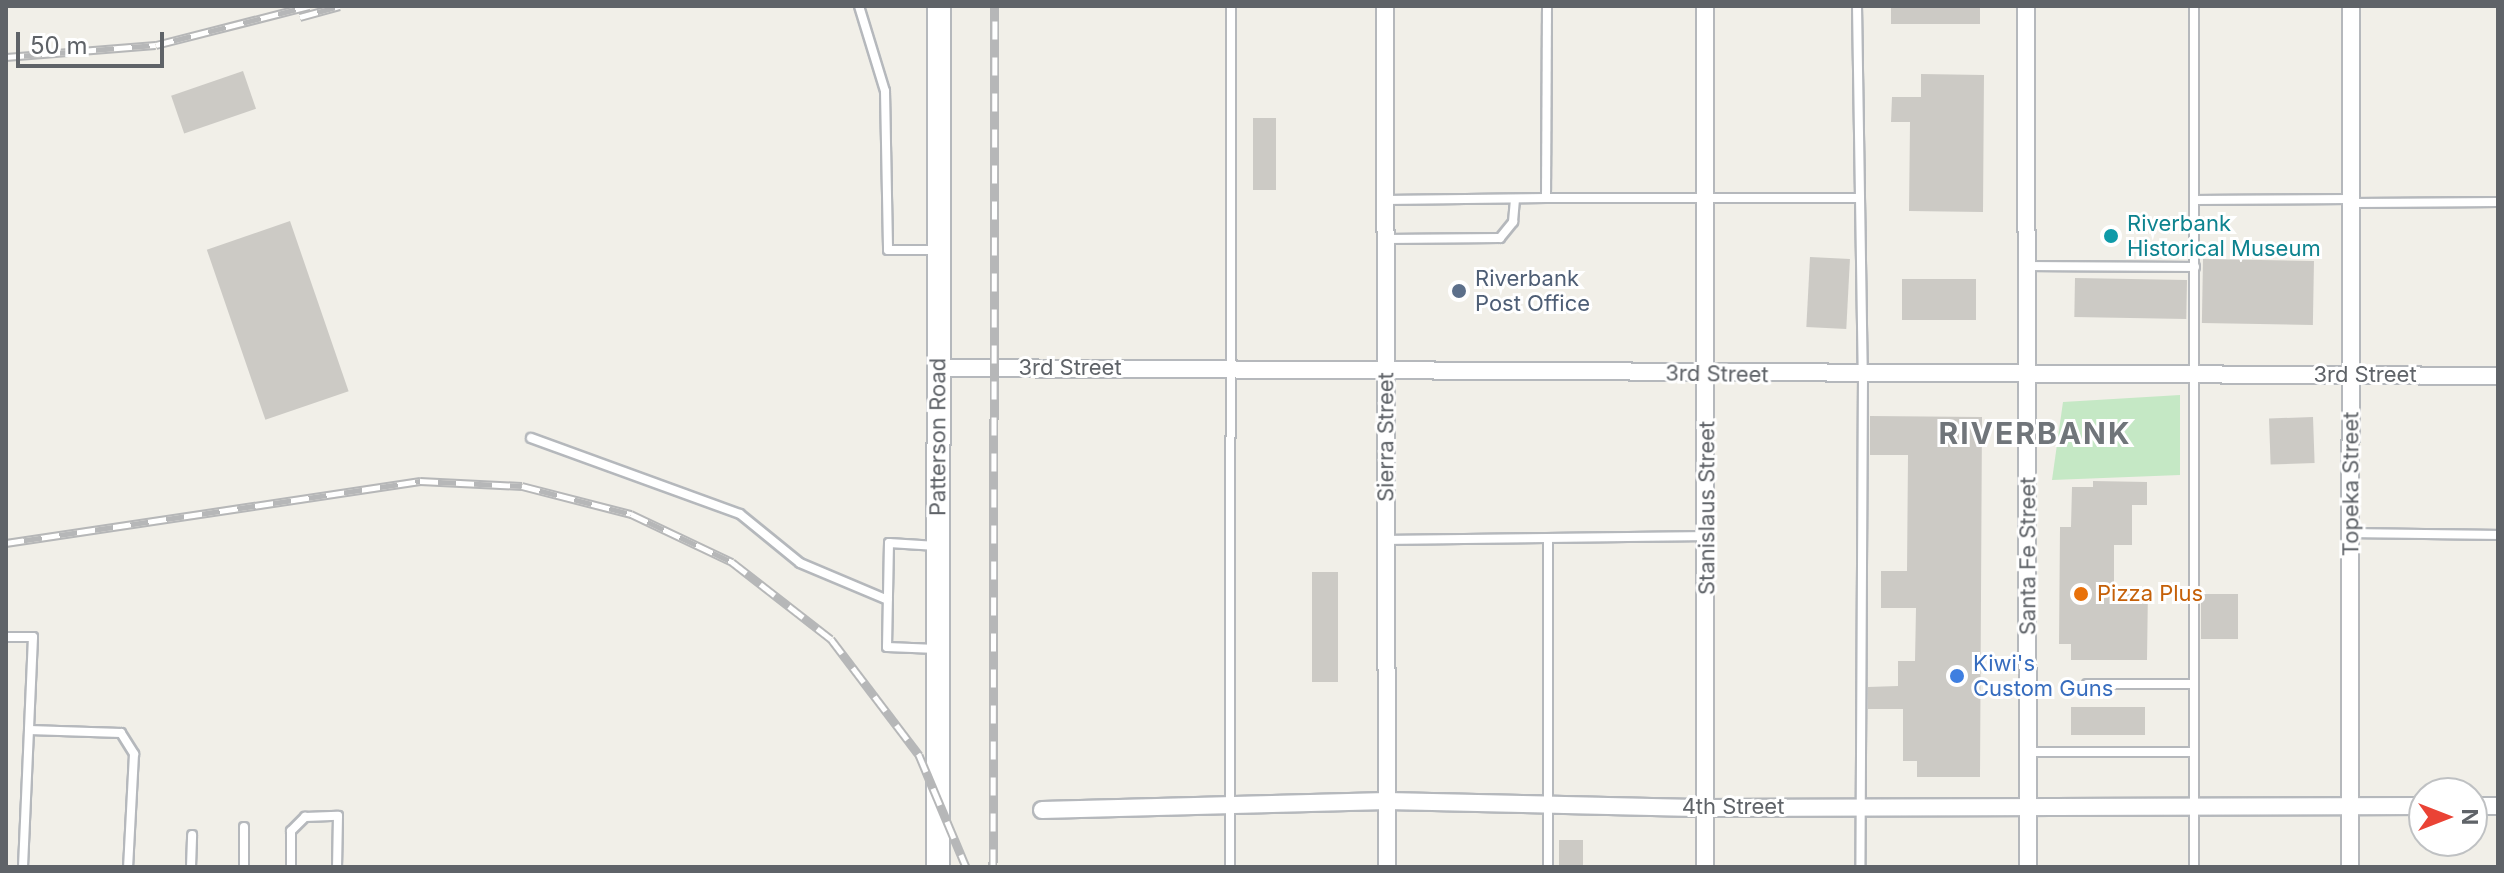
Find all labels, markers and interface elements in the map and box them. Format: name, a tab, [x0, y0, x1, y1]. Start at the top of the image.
scale bar	[20, 16, 168, 66]
text: 50 m	[30, 31, 88, 60]
place label: Riverbank Historical Museum	[2127, 210, 2321, 262]
marker: Riverbank Historical Museum	[2102, 227, 2120, 245]
place label: Riverbank Post Office	[1475, 265, 1590, 316]
marker: Riverbank Post Office	[1450, 282, 1468, 300]
street label: 3rd Street	[1018, 355, 1122, 381]
street label: Patterson Road	[925, 358, 951, 516]
street label: 3rd Street	[1665, 360, 1769, 388]
street label: 3rd Street	[2313, 362, 2417, 388]
street label: Sierra Street	[1373, 372, 1399, 502]
street label: Topeka Street	[2338, 412, 2364, 556]
district label: RIVERBANK	[1938, 415, 2132, 451]
street label: Stanislaus Street	[1694, 421, 1720, 595]
street label: Santa Fe Street	[2015, 477, 2041, 635]
place label: Pizza Plus	[2097, 581, 2203, 607]
marker: Pizza Plus	[2072, 585, 2090, 603]
place label: Kiwi's Custom Guns	[1973, 650, 2113, 702]
marker: Kiwi's Custom Guns	[1948, 667, 1966, 685]
north arrow	[2408, 777, 2488, 857]
street label: 4th Street	[1682, 794, 1784, 820]
text: N	[2457, 809, 2483, 825]

